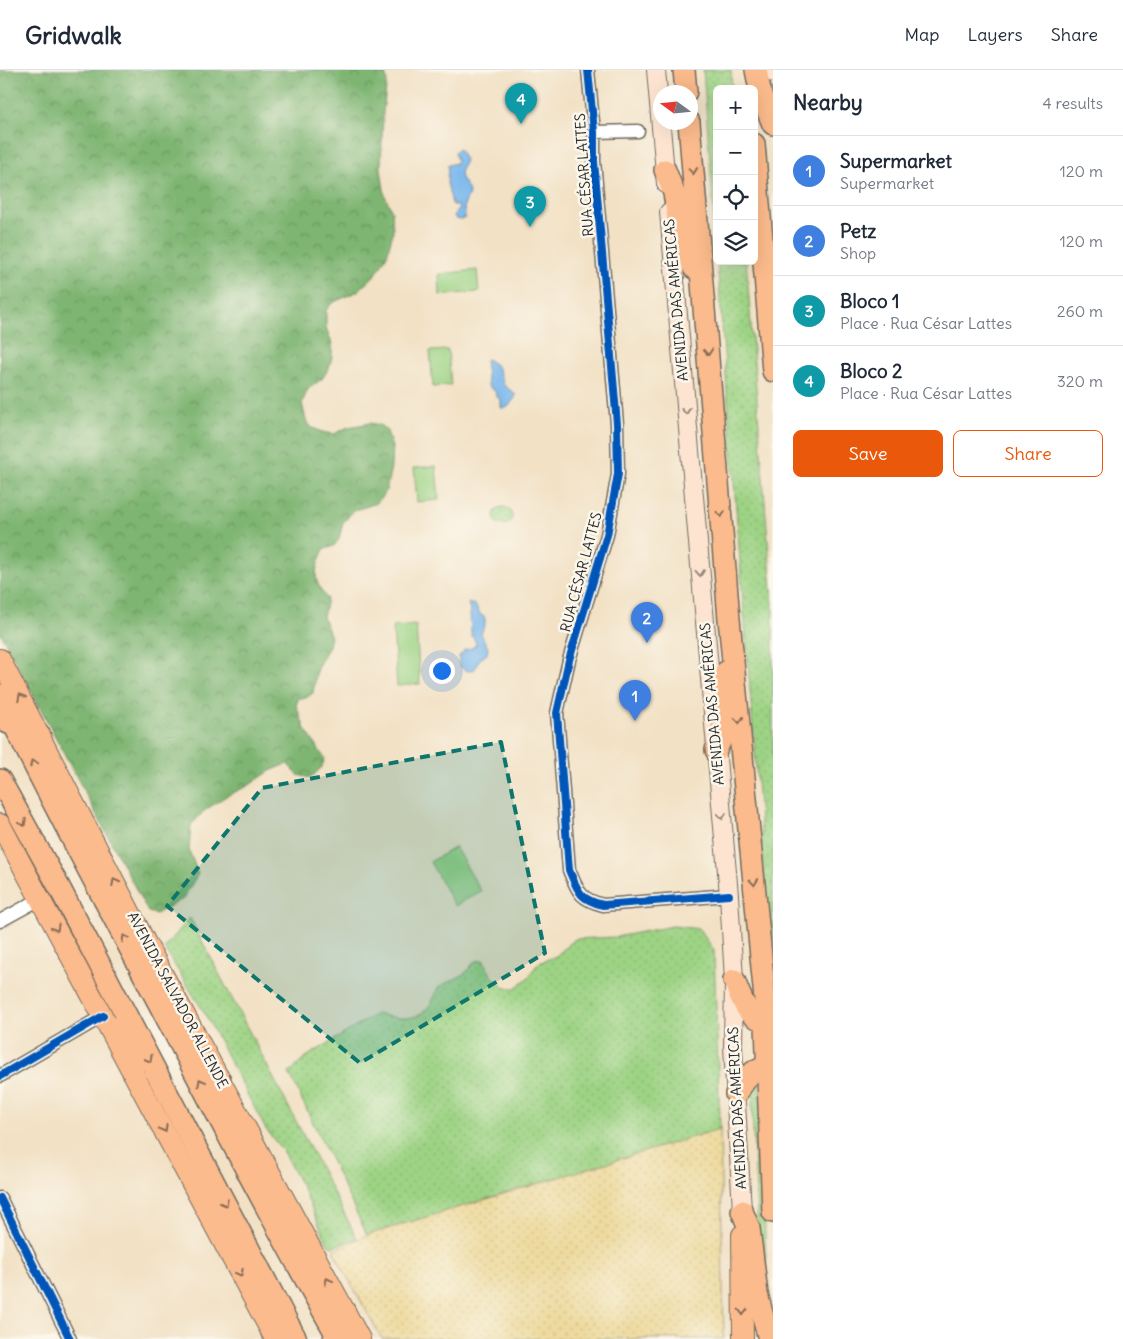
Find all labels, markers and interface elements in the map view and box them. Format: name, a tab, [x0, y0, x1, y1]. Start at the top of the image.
text: Gridwalk	[25, 20, 122, 50]
text: Map	[904, 23, 939, 46]
text: Layers	[967, 23, 1023, 46]
text: Share	[1051, 23, 1098, 46]
pin: 4	[505, 83, 537, 124]
north arrow	[653, 85, 698, 130]
map controls	[713, 85, 758, 265]
button: +	[713, 85, 758, 130]
text: Nearby	[793, 89, 863, 116]
text: 4 results	[1042, 93, 1103, 113]
street label: RUA CÉSAR LATTES	[571, 113, 597, 237]
button: −	[713, 130, 758, 175]
text: Supermarket	[840, 149, 952, 173]
text: 1	[806, 161, 812, 181]
text: 120 m	[1060, 161, 1103, 181]
one-way arrow	[687, 167, 698, 175]
text: Supermarket	[840, 173, 934, 193]
button: locate	[713, 175, 758, 220]
pin: 3	[514, 186, 546, 227]
street label: AVENIDA DAS AMÉRICAS	[660, 218, 692, 382]
text: Petz	[840, 219, 876, 243]
button: layers	[713, 220, 758, 265]
text: 2	[805, 231, 813, 251]
text: 120 m	[1060, 231, 1103, 251]
text: Shop	[840, 243, 876, 263]
text: Bloco 1	[840, 289, 900, 313]
text: 3	[804, 301, 814, 321]
text: 260 m	[1057, 301, 1103, 321]
text: Place · Rua César Lattes	[840, 313, 1012, 333]
one-way arrow	[703, 349, 714, 357]
text: Bloco 2	[840, 359, 903, 383]
text: 4	[804, 371, 814, 391]
text: 320 m	[1057, 371, 1103, 391]
text: Place · Rua César Lattes	[840, 383, 1012, 403]
one-way arrow	[680, 407, 691, 415]
button: Save	[793, 430, 943, 477]
button: Share	[953, 430, 1103, 477]
street label: RUA CÉSAR LATTES	[556, 510, 606, 634]
one-way arrow	[715, 511, 726, 519]
one-way arrow	[694, 569, 705, 577]
pin: 2	[631, 602, 663, 643]
street label: AVENIDA DAS AMÉRICAS	[696, 622, 728, 786]
your location	[429, 658, 455, 684]
pin: 1	[619, 680, 651, 721]
one-way arrow	[17, 694, 27, 703]
one-way arrow	[733, 717, 744, 725]
one-way arrow	[29, 759, 39, 768]
one-way arrow	[716, 813, 727, 821]
one-way arrow	[17, 818, 27, 827]
one-way arrow	[111, 878, 121, 887]
one-way arrow	[748, 878, 759, 886]
street label: AVENIDA SALVADOR ALLENDE	[124, 909, 232, 1091]
one-way arrow	[50, 923, 60, 932]
one-way arrow	[121, 934, 131, 943]
street label: AVENIDA DAS AMÉRICAS	[724, 1026, 750, 1190]
one-way arrow	[143, 1054, 153, 1063]
one-way arrow	[197, 1078, 207, 1087]
one-way arrow	[158, 1124, 168, 1133]
one-way arrow	[218, 1197, 228, 1206]
one-way arrow	[234, 1268, 244, 1277]
one-way arrow	[324, 1277, 334, 1286]
one-way arrow	[738, 1308, 748, 1316]

